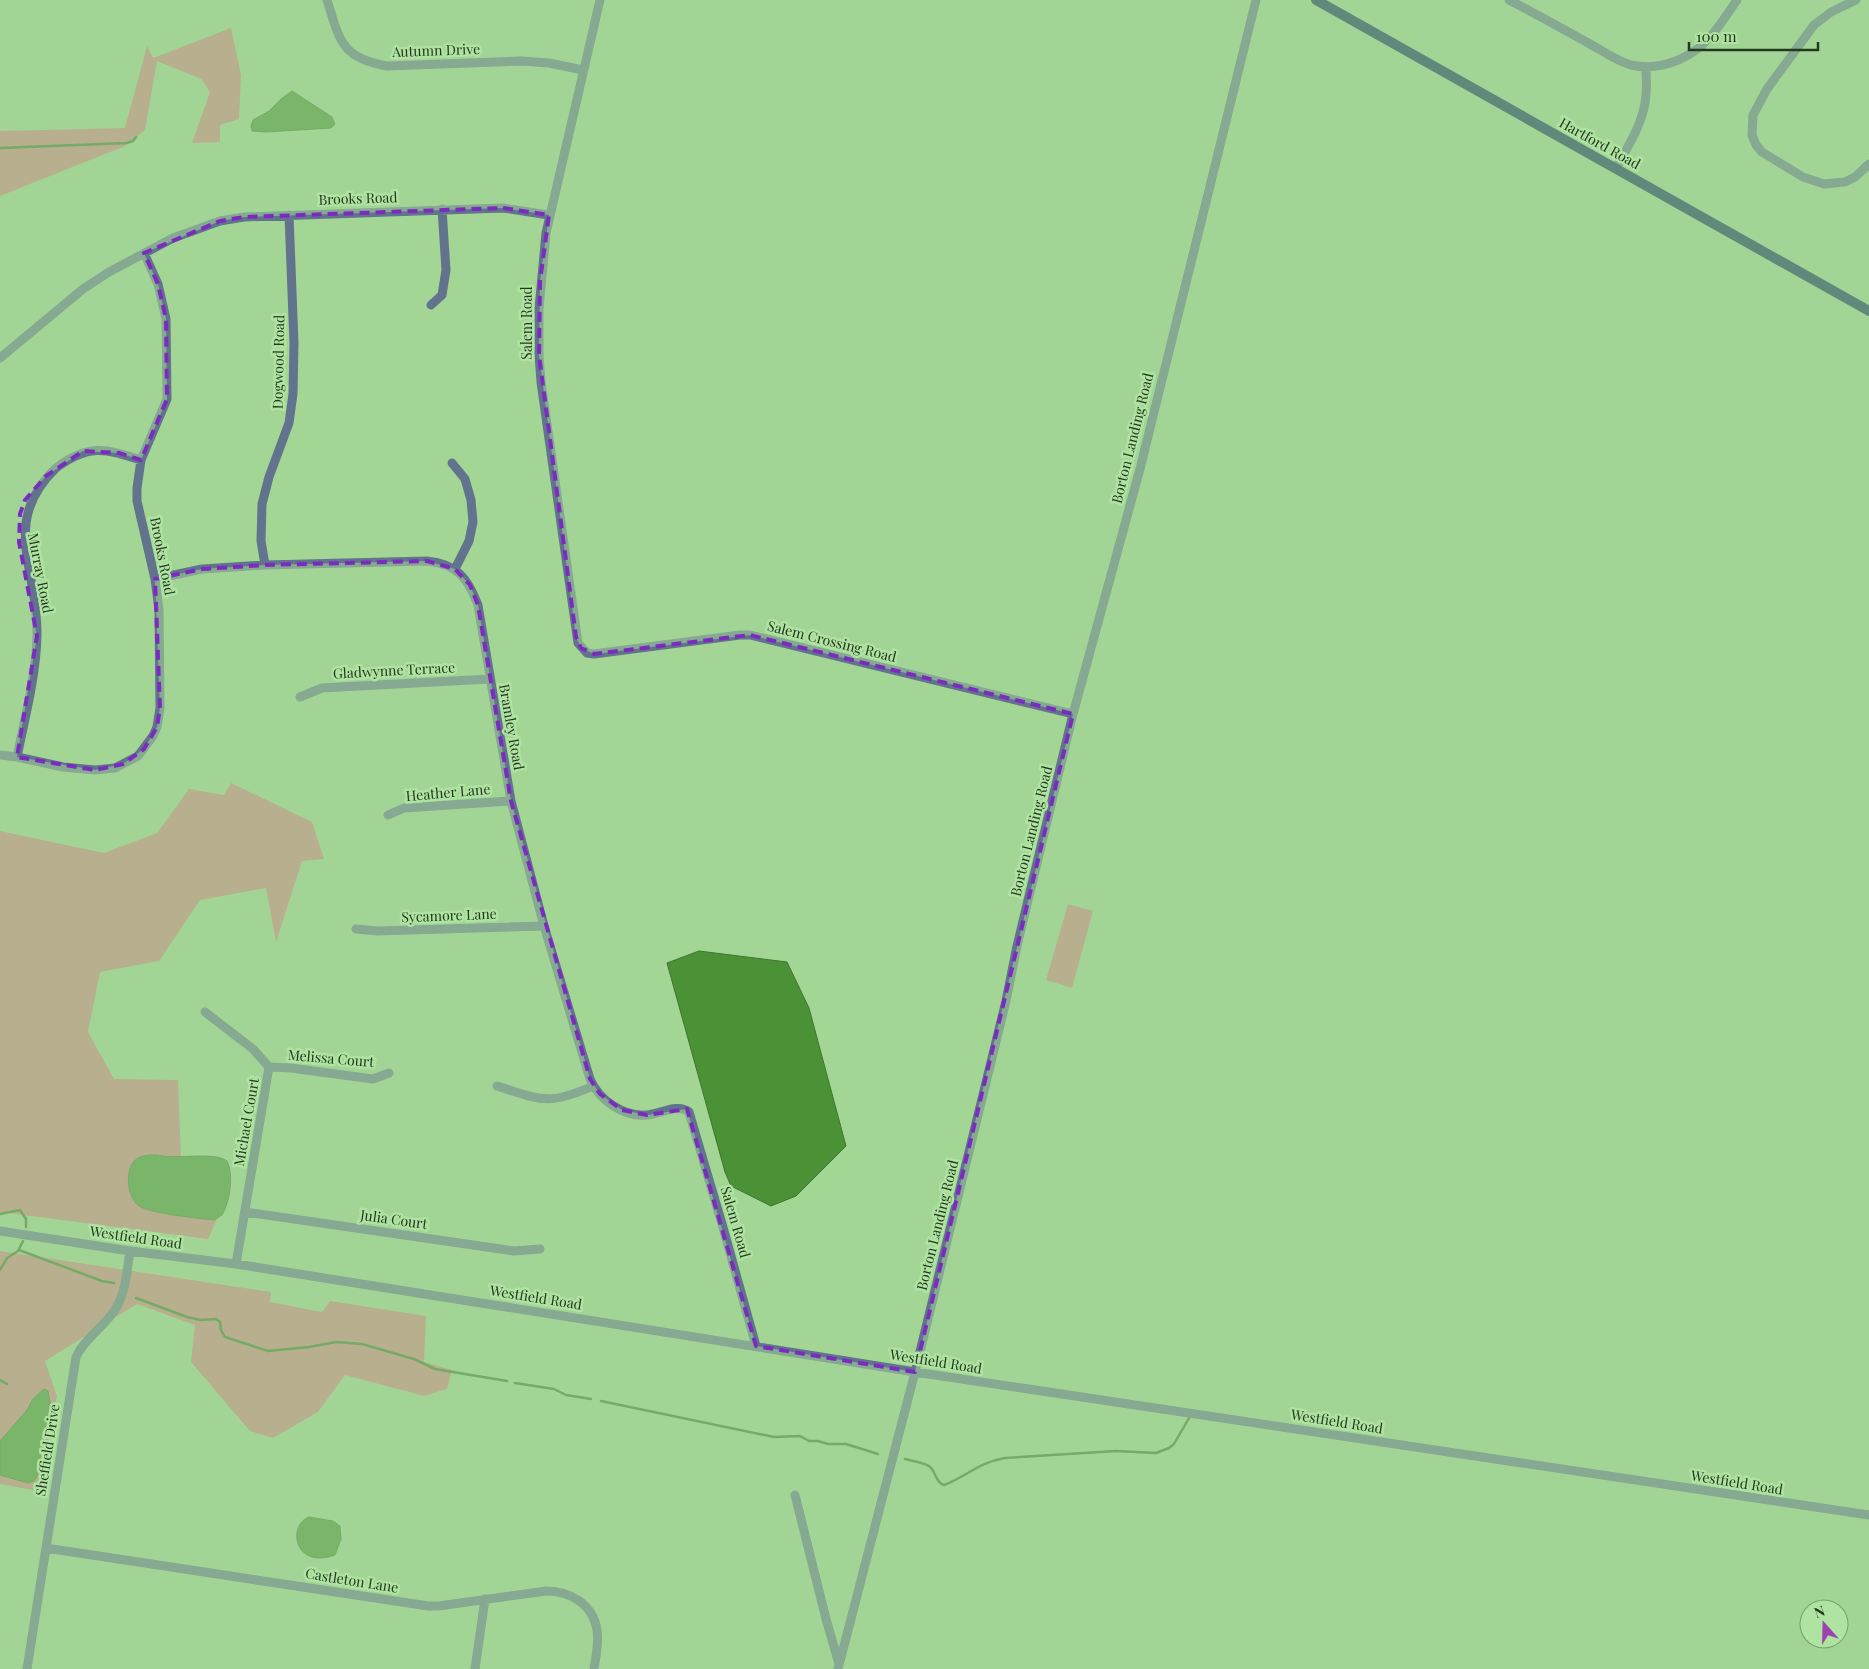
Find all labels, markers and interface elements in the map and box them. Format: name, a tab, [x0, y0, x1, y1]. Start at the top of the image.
scale bar	[1689, 20, 1818, 52]
text: 100 m	[1696, 26, 1737, 46]
street label: Autumn Drive	[391, 39, 480, 61]
street label: Hartford Road	[1556, 113, 1644, 173]
street label: Brooks Road	[318, 187, 398, 209]
street label: Salem Road	[517, 286, 536, 360]
street label: Dogwood Road	[268, 315, 288, 409]
street label: Borton Landing Road	[1107, 371, 1157, 505]
street label: Brooks Road	[146, 515, 180, 597]
street label: Murray Road	[24, 531, 58, 615]
street label: Salem Crossing Road	[766, 616, 898, 666]
street label: Gladwynne Terrace	[333, 657, 455, 683]
street label: Bramley Road	[495, 682, 529, 772]
street label: Borton Landing Road	[1006, 764, 1056, 898]
street label: Heather Lane	[405, 779, 491, 805]
street label: Sycamore Lane	[401, 904, 497, 926]
street label: Melissa Court	[287, 1045, 376, 1071]
street label: Michael Court	[229, 1075, 263, 1168]
street label: Borton Landing Road	[912, 1158, 962, 1292]
street label: Salem Road	[717, 1184, 755, 1260]
street label: Julia Court	[358, 1205, 430, 1233]
street label: Westfield Road	[88, 1221, 183, 1253]
street label: Westfield Road	[488, 1280, 583, 1314]
street label: Westfield Road	[888, 1344, 983, 1378]
street label: Sheffield Drive	[30, 1403, 64, 1497]
street label: Westfield Road	[1289, 1404, 1384, 1438]
street label: Westfield Road	[1689, 1465, 1784, 1499]
street label: Castleton Lane	[304, 1563, 400, 1597]
north arrow	[1799, 1599, 1849, 1649]
text: N	[1811, 1601, 1827, 1622]

